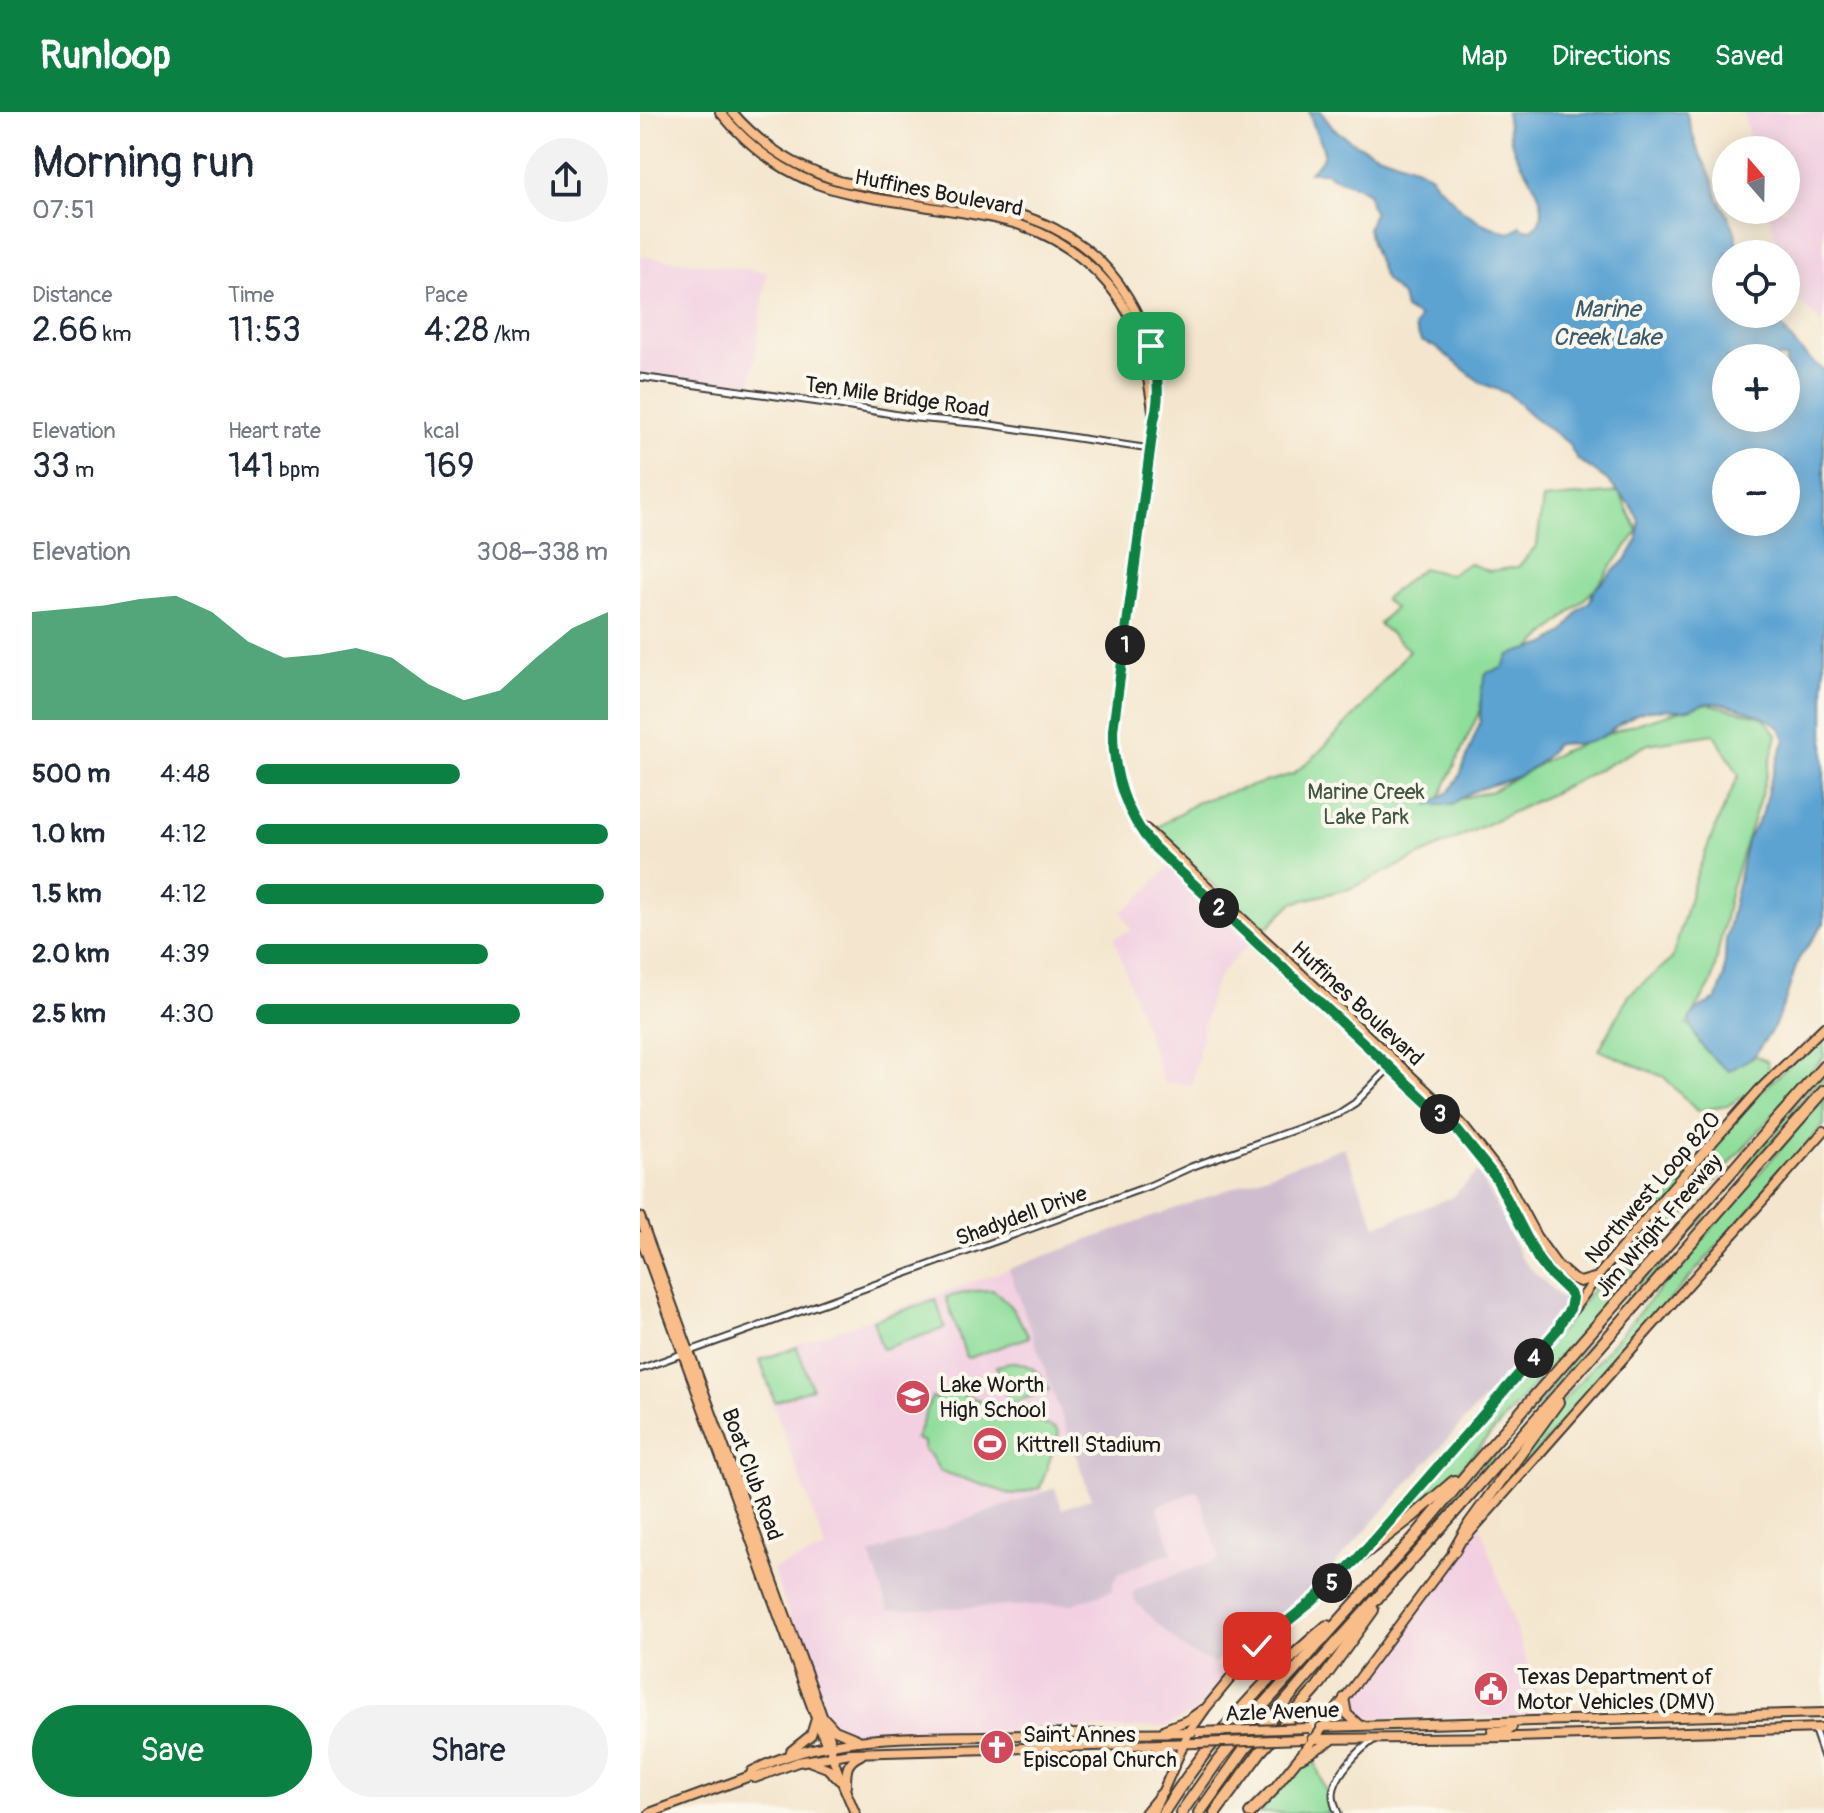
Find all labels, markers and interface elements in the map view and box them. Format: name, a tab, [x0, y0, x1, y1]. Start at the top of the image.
text: Runloop	[40, 32, 171, 80]
text: Map	[1461, 39, 1508, 74]
text: Directions	[1552, 39, 1671, 74]
text: Saved	[1715, 39, 1784, 74]
text: Morning run	[32, 136, 255, 191]
north arrow	[1712, 136, 1800, 224]
map controls	[1712, 136, 1800, 536]
button: share	[524, 138, 608, 222]
street label: Huffines Boulevard	[852, 163, 1025, 223]
text: 07:51	[32, 194, 95, 226]
button: locate	[1712, 240, 1800, 328]
text: Distance	[32, 281, 112, 309]
text: Time	[228, 281, 274, 309]
text: Pace	[424, 281, 468, 309]
water label: Marine Creek Lake	[1553, 295, 1663, 352]
text: 2.66	[32, 309, 98, 352]
text: 11:53	[228, 309, 301, 352]
text: 4:28	[424, 309, 489, 352]
pin	[1117, 312, 1185, 380]
text: km	[98, 320, 132, 348]
text: /km	[489, 320, 530, 348]
icon: arrive	[1129, 324, 1173, 368]
button: +	[1712, 344, 1800, 432]
street label: Ten Mile Bridge Road	[803, 370, 991, 424]
text: Elevation	[32, 417, 116, 445]
text: Heart rate	[228, 417, 321, 445]
text: kcal	[424, 417, 460, 445]
text: 33	[32, 445, 70, 488]
text: 141	[228, 445, 274, 488]
text: 169	[424, 445, 475, 488]
button: −	[1712, 448, 1800, 536]
text: m	[70, 456, 94, 484]
text: bpm	[274, 456, 320, 484]
text: Elevation	[32, 536, 131, 568]
text: 308–338 m	[476, 536, 608, 568]
pin: 1	[1105, 625, 1145, 665]
text: 1	[1121, 631, 1129, 659]
text: 500 m	[32, 758, 110, 790]
text: 4:48	[160, 758, 210, 790]
park label: Marine Creek Lake Park	[1307, 778, 1425, 831]
text: 1.0 km	[32, 818, 105, 850]
text: 4:12	[160, 818, 207, 850]
text: 1.5 km	[32, 878, 102, 910]
text: 4:12	[160, 878, 207, 910]
pin: 2	[1199, 888, 1239, 928]
text: 2	[1213, 894, 1225, 922]
street label: Huffines Boulevard	[1285, 935, 1429, 1072]
text: 2.0 km	[32, 938, 110, 970]
text: 4:39	[160, 938, 210, 970]
text: 2.5 km	[32, 998, 106, 1030]
text: 4:30	[160, 998, 214, 1030]
pin: 3	[1420, 1094, 1460, 1134]
text: 3	[1434, 1100, 1446, 1128]
street label: Northwest Loop 820	[1579, 1106, 1727, 1270]
street label: Jim Wright Freeway	[1589, 1148, 1729, 1303]
street label: Shadydell Drive	[952, 1179, 1091, 1253]
pin: 4	[1514, 1338, 1554, 1378]
text: 4	[1528, 1344, 1540, 1372]
place label: Lake Worth High School	[939, 1371, 1046, 1424]
school or university icon: Lake Worth High School	[894, 1378, 932, 1416]
street label: Boat Club Road	[715, 1404, 789, 1544]
sports icon: Kittrell Stadium	[971, 1425, 1009, 1463]
place label: Kittrell Stadium	[1016, 1431, 1161, 1459]
pin: 5	[1312, 1563, 1352, 1603]
text: 5	[1326, 1569, 1338, 1597]
pin	[1223, 1612, 1291, 1680]
icon: check	[1235, 1624, 1279, 1668]
place label: Texas Department of Motor Vehicles (DMV)	[1517, 1663, 1716, 1716]
public building icon: Texas Department of Motor Vehicles (DMV)	[1472, 1670, 1510, 1708]
street label: Azle Avenue	[1225, 1696, 1340, 1728]
button: Save	[32, 1705, 312, 1797]
button: Share	[328, 1705, 608, 1797]
place label: Saint Annes Episcopal Church	[1023, 1721, 1177, 1774]
church icon: Saint Annes Episcopal Church	[978, 1728, 1016, 1766]

